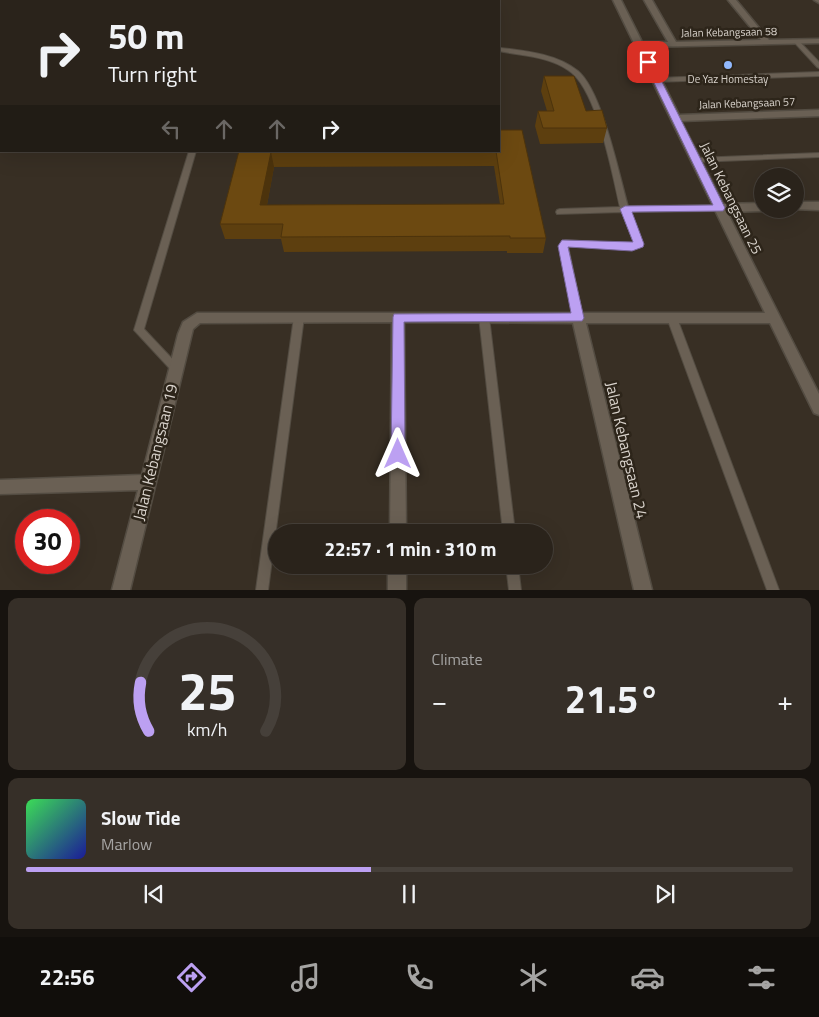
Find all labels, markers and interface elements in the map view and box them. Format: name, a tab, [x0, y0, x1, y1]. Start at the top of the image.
text: 50 m	[108, 9, 184, 63]
icon: right	[25, 20, 90, 85]
street label: Jalan Kebangsaan 58	[681, 23, 777, 41]
pin	[627, 41, 669, 83]
icon: arrive	[634, 48, 662, 76]
text: Turn right	[108, 57, 197, 91]
marker: De Yaz Homestay	[722, 59, 734, 71]
place label: De Yaz Homestay	[688, 71, 769, 87]
street label: Jalan Kebangsaan 57	[699, 93, 795, 113]
icon: left	[157, 115, 185, 143]
icon: ahead	[210, 115, 238, 143]
icon: ahead	[263, 115, 291, 143]
icon: right	[316, 115, 344, 143]
street label: Jalan Kebangsaan 25	[695, 138, 768, 258]
map controls	[754, 168, 804, 218]
button: layers	[754, 168, 804, 218]
street label: Jalan Kebangsaan 24	[600, 379, 654, 521]
street label: Jalan Kebangsaan 19	[126, 381, 184, 523]
position arrow	[371, 427, 423, 479]
speed limit sign: 30	[15, 509, 80, 574]
text: 22:57 · 1 min · 310 m	[324, 534, 497, 563]
text: Climate	[432, 647, 483, 671]
text: 25	[178, 651, 236, 730]
text: 21.5°	[565, 670, 660, 728]
text: −	[432, 679, 447, 722]
text: +	[777, 679, 793, 722]
text: km/h	[187, 716, 227, 743]
text: Slow Tide	[101, 803, 180, 832]
text: Marlow	[101, 832, 152, 856]
icon: previous	[140, 880, 168, 908]
icon: pause	[395, 880, 423, 908]
icon: next	[651, 880, 679, 908]
text: 22:56	[40, 960, 94, 994]
icon: directions	[174, 960, 209, 995]
icon: music	[288, 960, 323, 995]
icon: phone	[402, 960, 437, 995]
icon: climate	[516, 960, 551, 995]
icon: car	[630, 960, 665, 995]
icon: filters	[744, 960, 779, 995]

